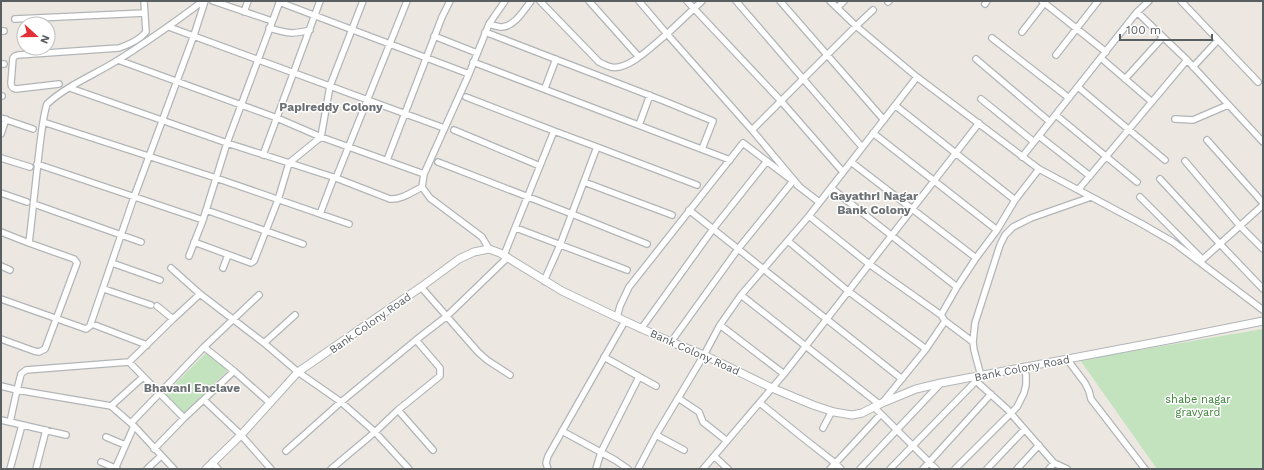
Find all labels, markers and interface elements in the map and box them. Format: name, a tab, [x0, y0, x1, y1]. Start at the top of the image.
north arrow	[16, 16, 56, 56]
scale bar	[1120, 16, 1212, 42]
text: 100 m	[1126, 23, 1161, 37]
text: N	[37, 33, 52, 46]
district label: Papireddy Colony	[279, 100, 383, 114]
district label: Gayathri Nagar Bank Colony	[830, 189, 919, 217]
street label: Bank Colony Road	[327, 290, 414, 356]
street label: Bank Colony Road	[648, 327, 742, 378]
street label: Bank Colony Road	[973, 353, 1071, 384]
district label: Bhavani Enclave	[144, 381, 240, 395]
park label: shabe nagar gravyard	[1165, 393, 1231, 419]

